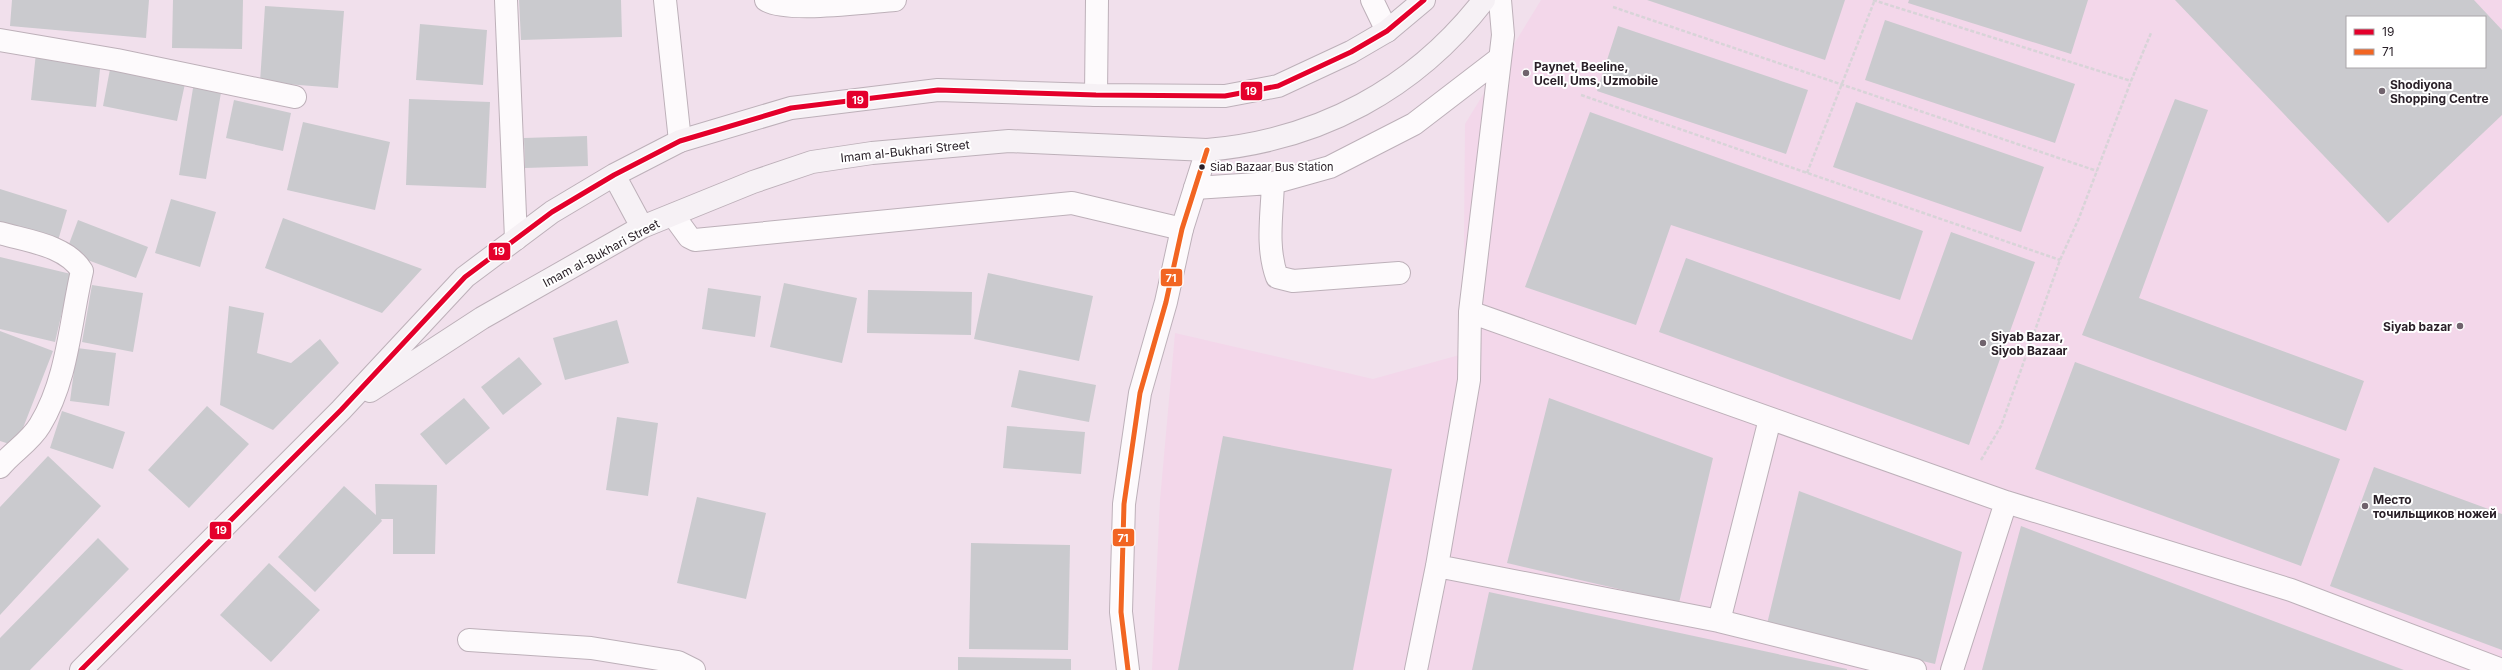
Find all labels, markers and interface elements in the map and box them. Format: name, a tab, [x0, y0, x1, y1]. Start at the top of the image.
legend	[2346, 16, 2486, 68]
text: 19	[2382, 24, 2394, 39]
text: 71	[2382, 44, 2394, 59]
place label: Paynet, Beeline, Ucell, Ums, Uzmobile	[1534, 59, 1658, 88]
marker: Paynet, Beeline, Ucell, Ums, Uzmobile	[1521, 68, 1531, 78]
place label: Shodiyona Shopping Centre	[2390, 77, 2489, 106]
line badge: 19	[1240, 81, 1263, 101]
text: 19	[1245, 84, 1257, 98]
marker: Shodiyona Shopping Centre	[2377, 86, 2387, 96]
line badge: 19	[846, 90, 869, 109]
text: 19	[852, 93, 864, 107]
street label: Imam al-Bukhari Street	[840, 137, 970, 165]
place label: Siab Bazaar Bus Station	[1210, 160, 1334, 174]
marker: Siab Bazaar Bus Station	[1197, 162, 1207, 172]
street label: Imam al-Bukhari Street	[540, 216, 662, 290]
line badge: 19	[488, 242, 511, 261]
text: 19	[493, 244, 505, 258]
line badge: 71	[1160, 268, 1183, 287]
text: 71	[1165, 271, 1177, 285]
place label: Siyab bazar	[2383, 319, 2452, 334]
marker: Siyab bazar	[2455, 321, 2465, 331]
place label: Siyab Bazar, Siyob Bazaar	[1991, 329, 2068, 358]
marker: Siyab Bazar, Siyob Bazaar	[1978, 338, 1988, 348]
place label: Место точильщиков ножей	[2373, 492, 2497, 521]
marker: Место точильщиков ножей	[2360, 501, 2370, 511]
line badge: 19	[209, 521, 232, 540]
text: 19	[215, 523, 227, 537]
line badge: 71	[1112, 528, 1135, 547]
text: 71	[1117, 531, 1129, 545]

